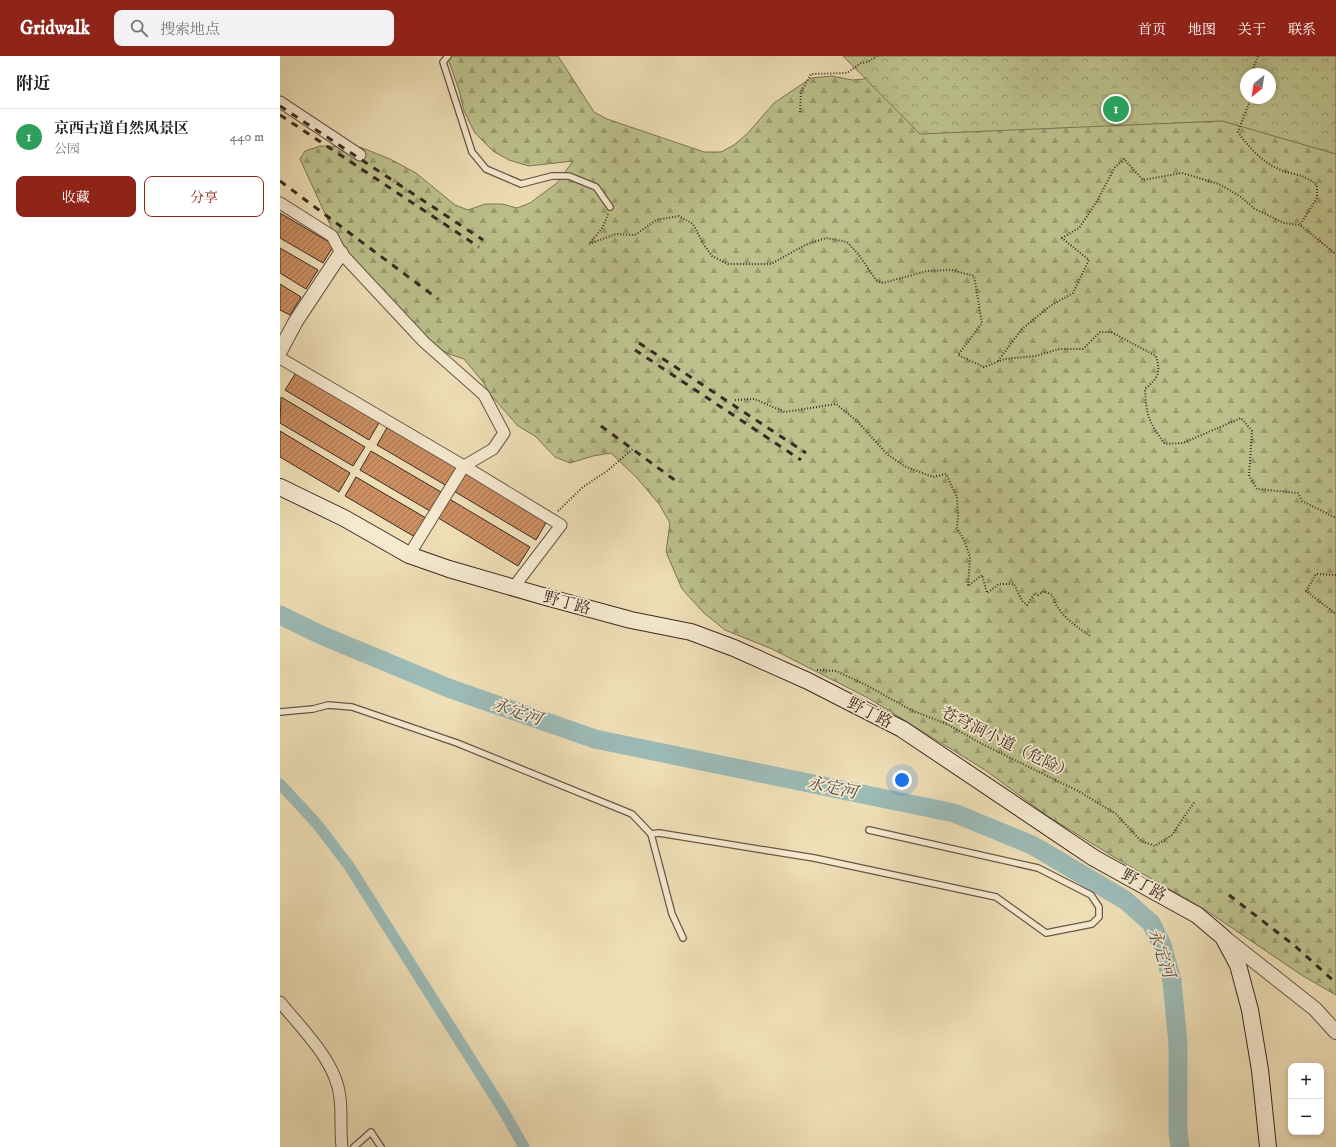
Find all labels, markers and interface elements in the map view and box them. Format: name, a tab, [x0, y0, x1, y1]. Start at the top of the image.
search box	[114, 10, 394, 46]
text: Gridwalk	[20, 17, 90, 40]
icon: search	[128, 17, 150, 39]
text: 搜索地点	[160, 20, 220, 39]
text: 首页	[1138, 21, 1166, 39]
text: 地图	[1188, 21, 1216, 39]
text: 关于	[1238, 21, 1266, 39]
text: 联系	[1288, 21, 1316, 39]
north arrow	[1240, 68, 1276, 104]
text: 附近	[16, 73, 50, 95]
pin: 1	[1103, 94, 1129, 124]
text: 京西古道自然风景区	[54, 119, 189, 138]
text: 1	[27, 129, 31, 145]
text: 440 m	[229, 129, 264, 145]
text: 公园	[54, 141, 80, 157]
button: 收藏	[16, 176, 136, 217]
button: 分享	[144, 176, 264, 217]
street label: 野丁路	[541, 587, 593, 619]
water label: 永定河	[489, 693, 548, 732]
street label: 野丁路	[844, 693, 896, 733]
street label: 苍穹洞小道（危险）	[938, 702, 1076, 784]
your location	[892, 770, 912, 790]
water label: 永定河	[805, 772, 862, 805]
street label: 野丁路	[1118, 865, 1170, 905]
water label: 永定河	[1142, 925, 1181, 984]
map controls	[1288, 1063, 1324, 1135]
button: +	[1288, 1063, 1324, 1099]
button: −	[1288, 1099, 1324, 1135]

